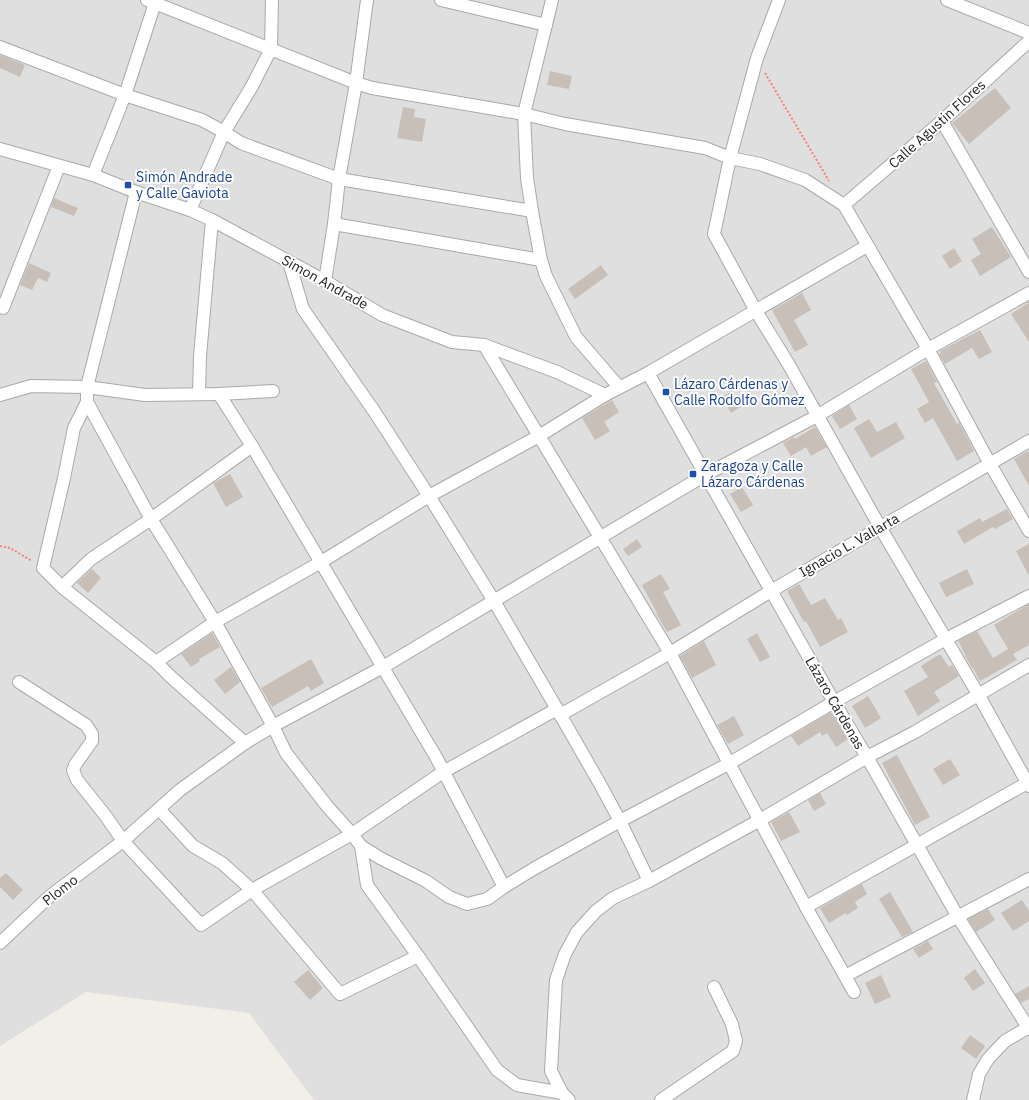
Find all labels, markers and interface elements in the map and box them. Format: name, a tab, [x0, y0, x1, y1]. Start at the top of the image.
street label: Calle Agustin Flores	[885, 76, 989, 172]
place label: Simón Andrade y Calle Gaviota	[136, 168, 233, 202]
marker: Simón Andrade y Calle Gaviota	[123, 180, 133, 190]
street label: Simon Andrade	[278, 251, 372, 313]
place label: Lázaro Cárdenas y Calle Rodolfo Gómez	[674, 375, 805, 409]
marker: Lázaro Cárdenas y Calle Rodolfo Gómez	[661, 387, 671, 397]
place label: Zaragoza y Calle Lázaro Cárdenas	[701, 457, 805, 491]
marker: Zaragoza y Calle Lázaro Cárdenas	[688, 469, 698, 479]
street label: Ignacio L. Vallarta	[796, 509, 903, 581]
street label: Lázaro Cárdenas	[801, 653, 869, 753]
street label: Plomo	[39, 870, 81, 909]

